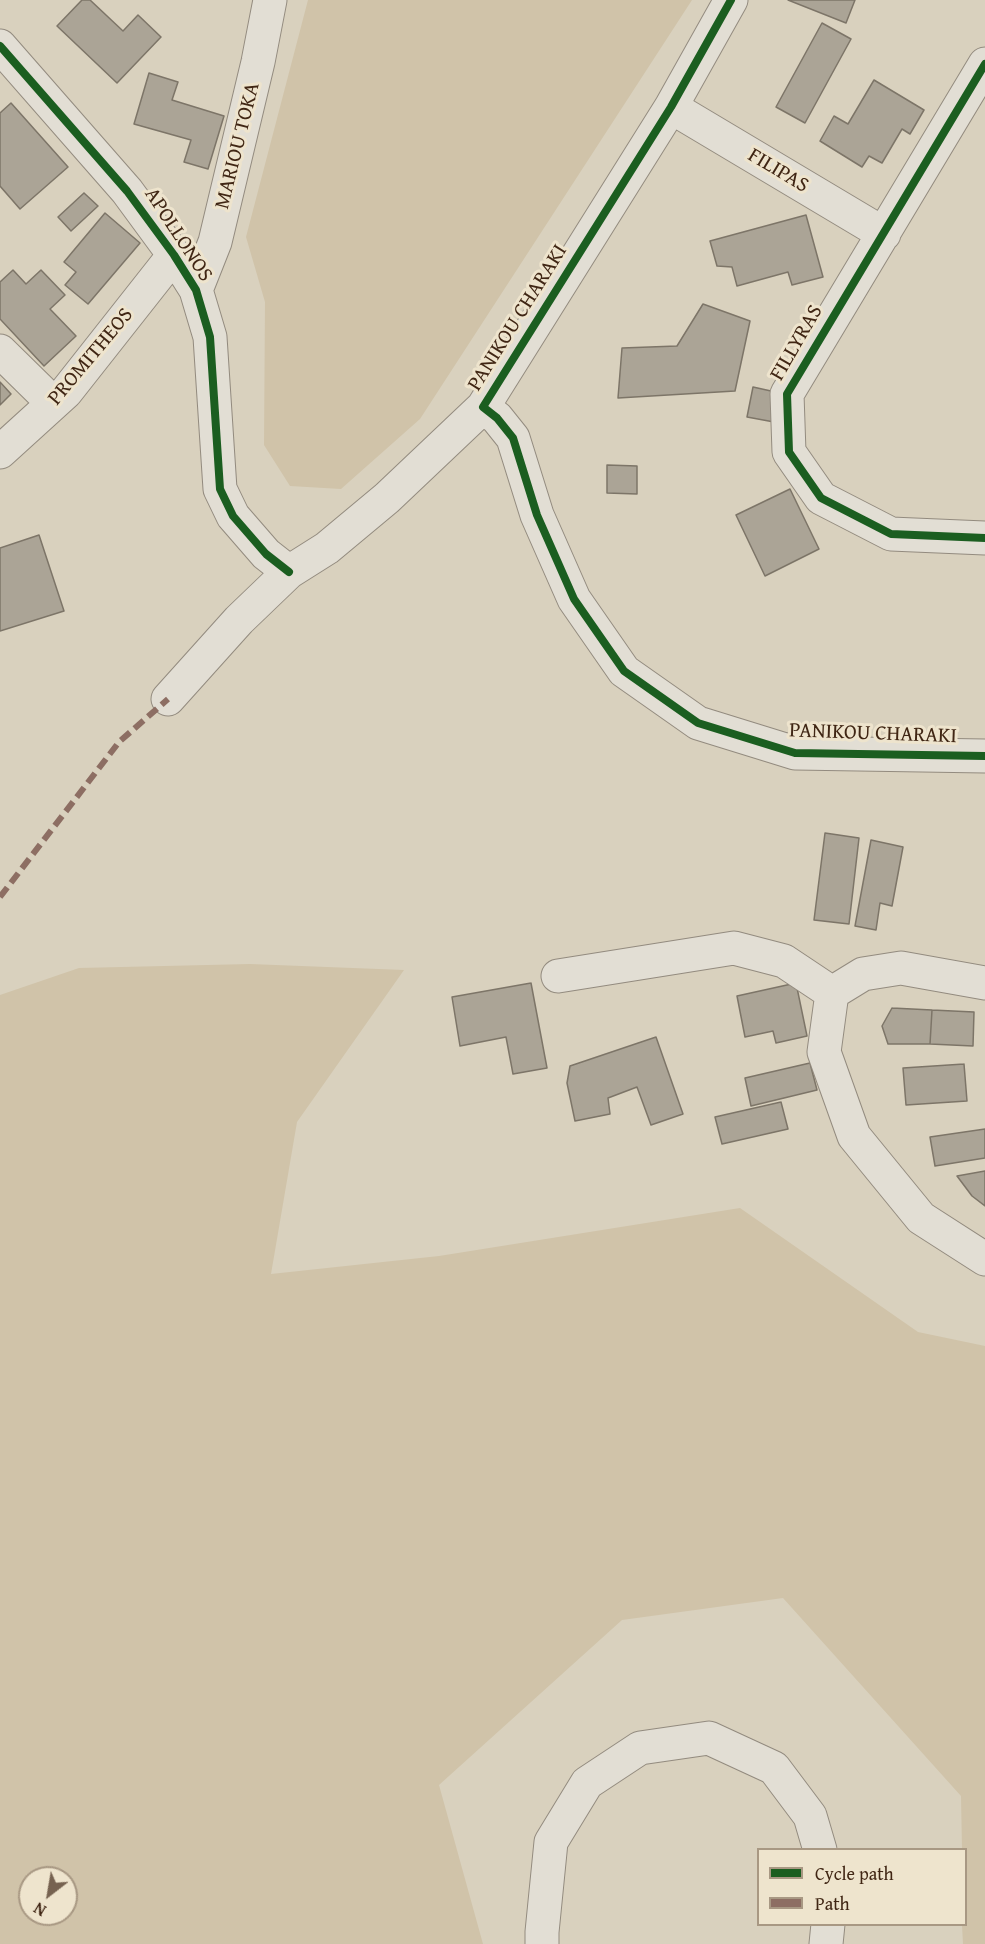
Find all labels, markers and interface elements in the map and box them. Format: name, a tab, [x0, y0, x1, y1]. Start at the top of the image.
street label: MARIOU TOKA	[210, 80, 266, 212]
street label: FILIPAS	[743, 143, 813, 199]
street label: APOLLONOS	[138, 183, 218, 287]
street label: PANIKOU CHARAKI	[463, 240, 573, 396]
street label: FILLYRAS	[765, 301, 829, 385]
street label: PROMITHEOS	[43, 303, 139, 411]
street label: PANIKOU CHARAKI	[789, 718, 957, 750]
legend	[757, 1848, 967, 1926]
text: Cycle path	[815, 1860, 894, 1887]
north arrow	[18, 1866, 78, 1926]
text: Path	[815, 1890, 850, 1917]
text: N	[29, 1897, 51, 1923]

